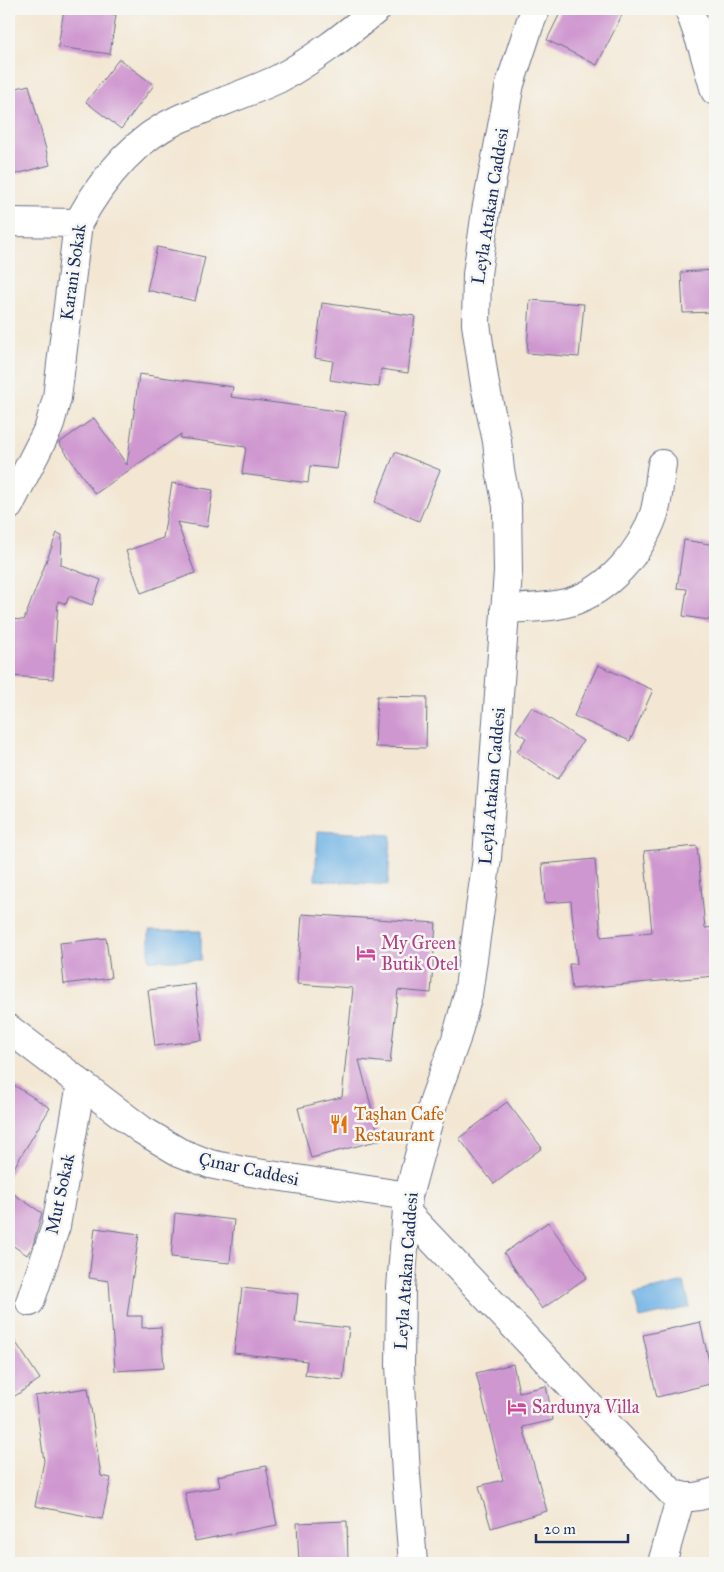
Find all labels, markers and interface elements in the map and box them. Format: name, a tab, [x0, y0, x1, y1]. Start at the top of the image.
street label: Leyla Atakan Caddesi	[467, 126, 513, 286]
street label: Karani Sokak	[55, 222, 91, 322]
street label: Leyla Atakan Caddesi	[474, 706, 510, 866]
place label: My Green Butik Otel	[381, 932, 459, 975]
hotel icon: My Green Butik Otel	[355, 942, 377, 964]
place label: Taşhan Cafe Restaurant	[354, 1103, 444, 1146]
restaurant icon: Taşhan Cafe Restaurant	[328, 1113, 350, 1135]
street label: Çınar Caddesi	[197, 1148, 301, 1190]
street label: Mut Sokak	[41, 1151, 79, 1236]
street label: Leyla Atakan Caddesi	[390, 1191, 422, 1351]
hotel icon: Sardunya Villa	[506, 1396, 528, 1418]
place label: Sardunya Villa	[532, 1396, 640, 1418]
scale bar	[536, 1512, 629, 1544]
text: 20 m	[544, 1520, 576, 1538]

